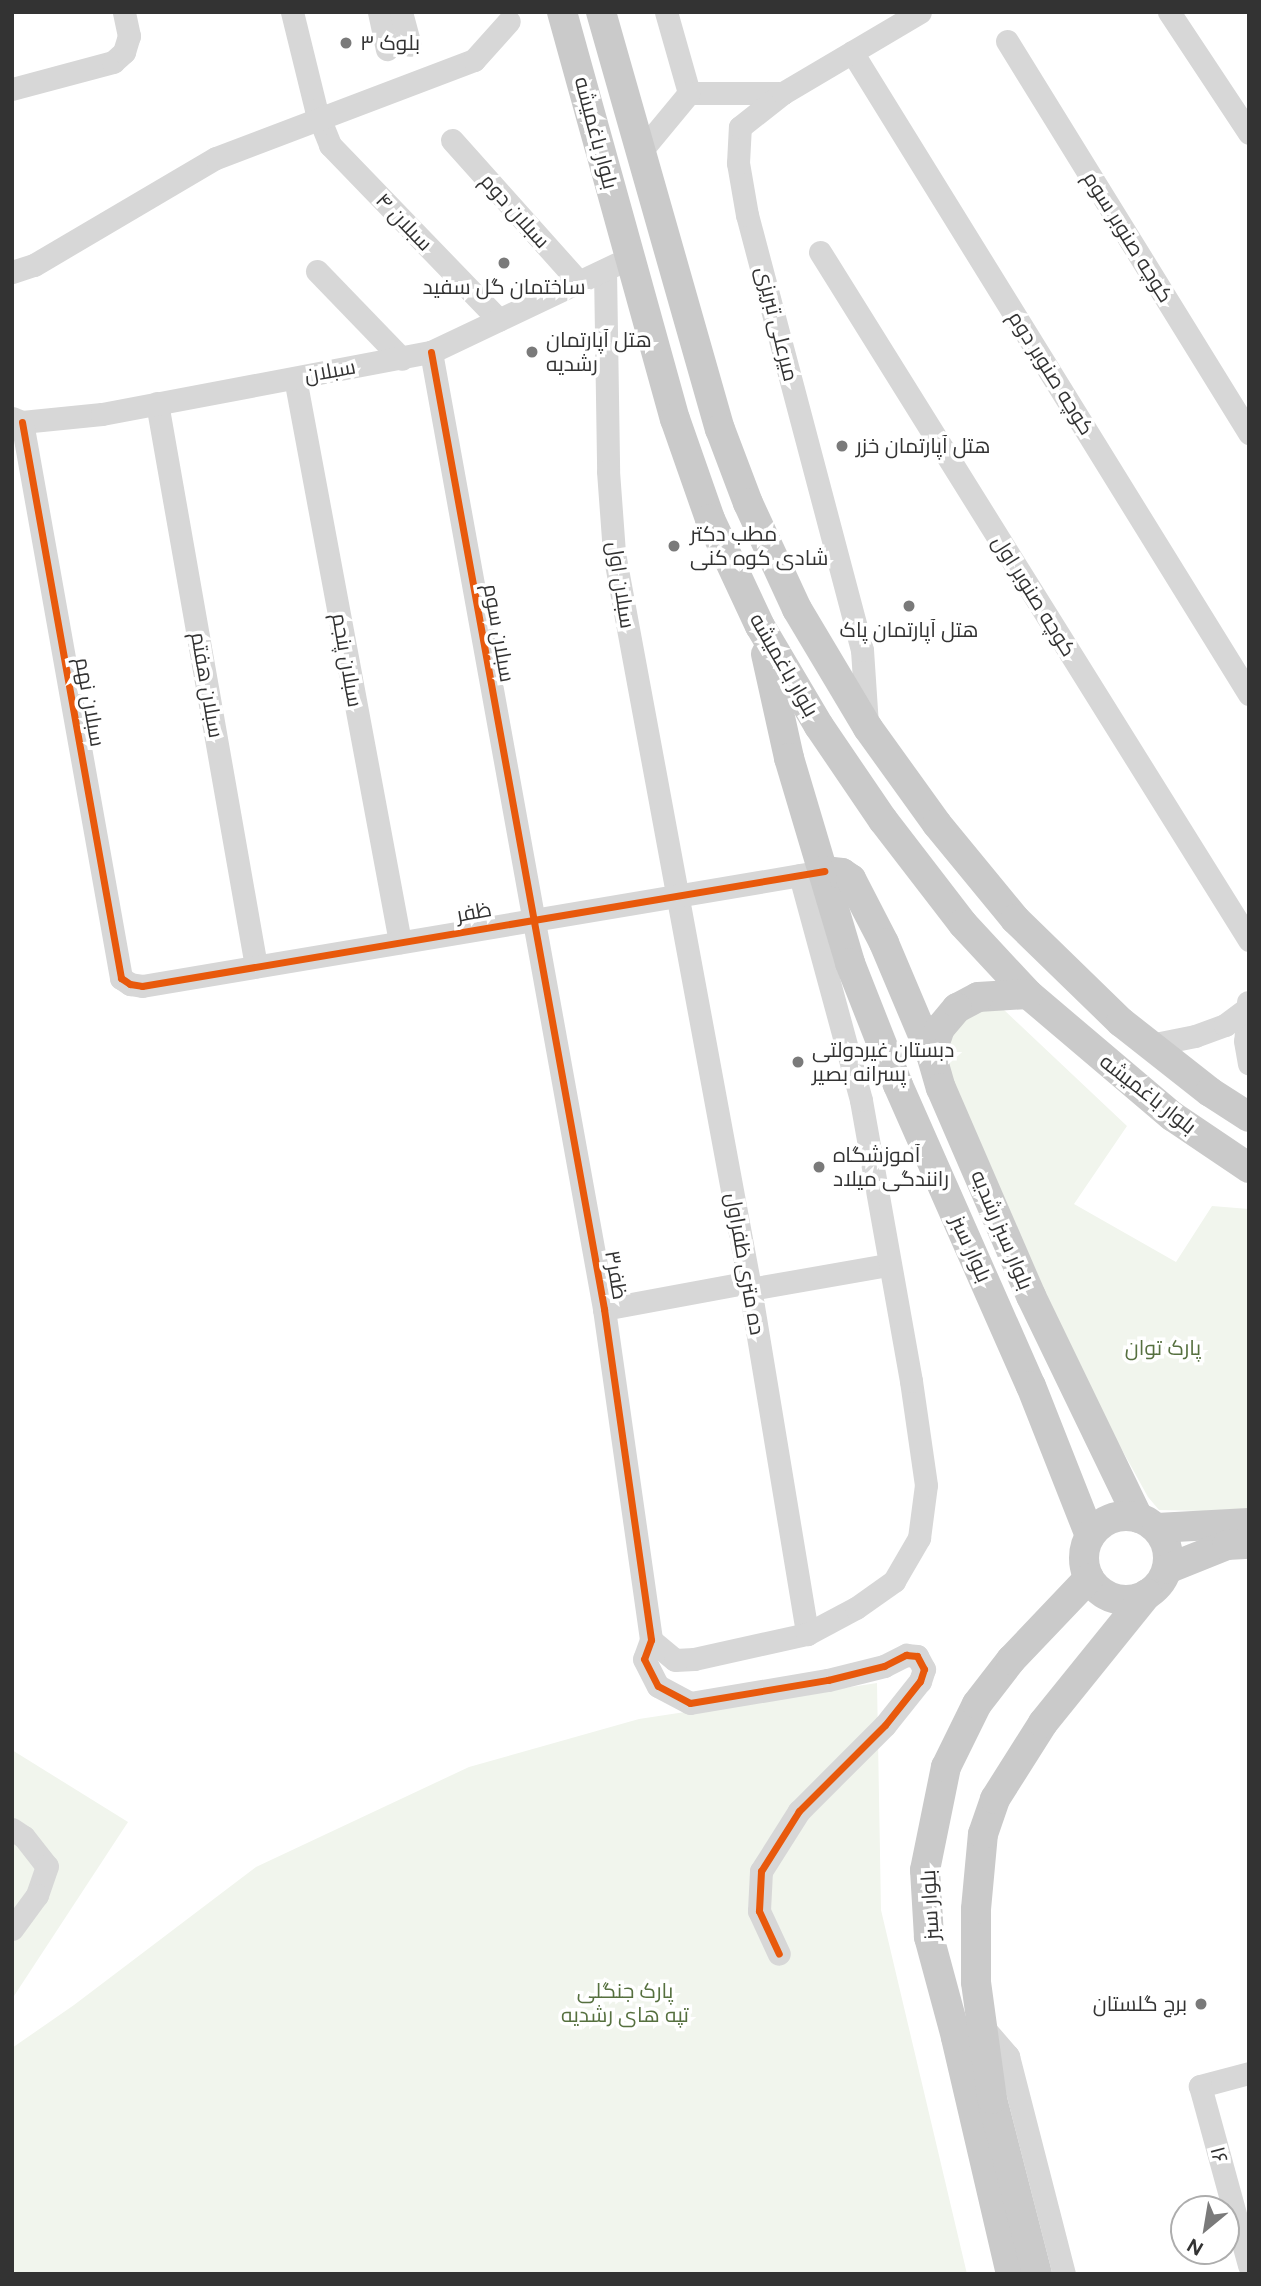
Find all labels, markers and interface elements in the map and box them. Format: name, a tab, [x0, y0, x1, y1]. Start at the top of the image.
place label: بلوک ۳	[360, 30, 420, 56]
marker: بلوک ۳	[338, 35, 354, 51]
street label: بلوار باغمیشه	[569, 74, 623, 192]
street label: کوچه صنوبر سوم	[1078, 167, 1178, 307]
street label: سبلان دوم	[475, 169, 555, 253]
street label: سبلان ۴	[370, 188, 438, 256]
marker: ساختمان گل سفید	[496, 255, 512, 271]
street label: میرعلی تبریزی	[751, 264, 803, 384]
place label: ساختمان گل سفید	[422, 274, 586, 300]
street label: کوچه صنوبر دوم	[1003, 306, 1099, 440]
place label: هتل آپارتمان رشدیه	[546, 327, 652, 377]
marker: هتل آپارتمان رشدیه	[524, 344, 540, 360]
street label: سبلان	[302, 354, 358, 388]
place label: هتل آپارتمان خزر	[856, 433, 990, 459]
marker: هتل آپارتمان خزر	[834, 438, 850, 454]
place label: مطب دکتر شادی کوه کنی	[690, 521, 828, 571]
street label: کوچه صنوبر اول	[987, 531, 1081, 661]
marker: مطب دکتر شادی کوه کنی	[664, 536, 684, 556]
street label: سبلان اول	[602, 540, 640, 630]
street label: سبلان سوم	[478, 582, 520, 684]
marker: هتل آپارتمان پاک	[901, 598, 917, 614]
street label: بلوار باغمیشه	[744, 609, 824, 721]
street label: سبلان پنجم	[326, 611, 368, 709]
place label: هتل آپارتمان پاک	[839, 617, 979, 643]
street label: سبلان هفتم	[185, 630, 229, 740]
street label: سبلان نهم	[70, 655, 110, 749]
street label: ظفر	[454, 897, 494, 927]
place label: دبستان غیردولتی پسرانه بصیر	[812, 1037, 954, 1087]
street label: بلوار باغمیشه	[1095, 1049, 1201, 1139]
marker: دبستان غیردولتی پسرانه بصیر	[790, 1054, 806, 1070]
place label: آموزشگاه رانندگی میلاد	[833, 1142, 949, 1192]
marker: آموزشگاه رانندگی میلاد	[811, 1159, 827, 1175]
street label: بلوار سبز رشدیه	[966, 1166, 1038, 1294]
street label: ده متری ظفراول	[720, 1191, 770, 1337]
street label: بلوار سبز	[945, 1212, 997, 1286]
street label: ظفر۳	[599, 1248, 633, 1302]
park label: پارک توان	[1125, 1335, 1201, 1361]
street label: بلوار سبز	[916, 1869, 944, 1941]
park label: پارک جنگلی تپه های رشدیه	[561, 1978, 689, 2028]
place label: برج گلستان	[1093, 1991, 1187, 2017]
marker: برج گلستان	[1193, 1996, 1209, 2012]
street label: ۱۶	[1205, 2144, 1233, 2166]
north arrow	[1170, 2195, 1240, 2265]
text: N	[1183, 2233, 1207, 2261]

